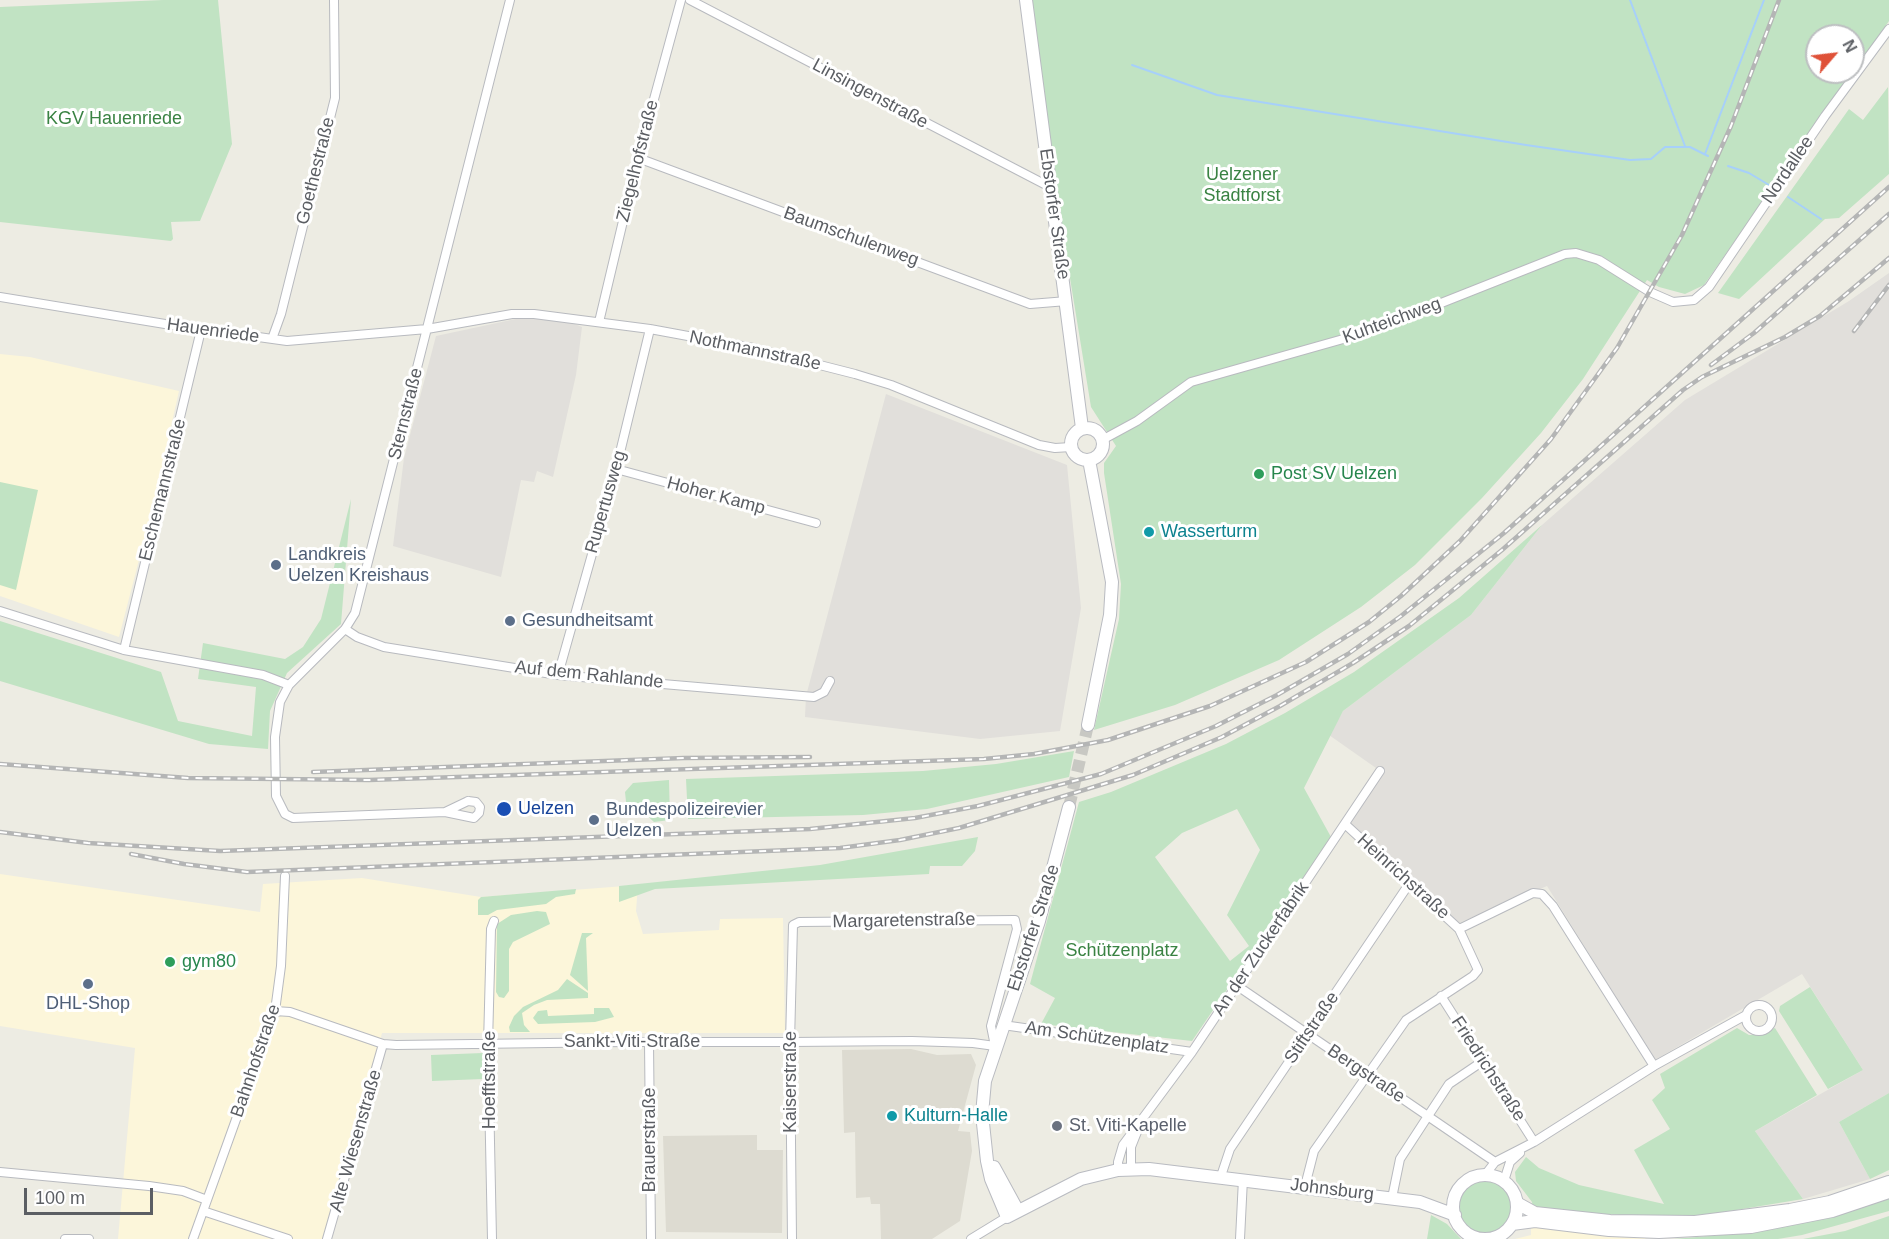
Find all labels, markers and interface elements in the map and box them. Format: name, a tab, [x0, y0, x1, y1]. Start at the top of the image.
north arrow	[1805, 24, 1865, 84]
text: N	[1839, 37, 1860, 55]
street label: Linsingenstraße	[808, 54, 932, 134]
street label: Ziegelhofstraße	[612, 98, 664, 224]
park label: KGV Hauenriede	[46, 108, 182, 130]
street label: Goethestraße	[292, 115, 340, 227]
street label: Nordallee	[1758, 132, 1818, 208]
street label: Ebstorfer Straße	[1034, 147, 1074, 281]
park label: Uelzener Stadtforst	[1203, 164, 1281, 207]
street label: Baumschulenweg	[781, 203, 921, 271]
street label: Kuhteichweg	[1340, 293, 1444, 349]
street label: Hauenriede	[165, 314, 261, 348]
street label: Nothmannstraße	[687, 326, 823, 376]
street label: Sternstraße	[384, 366, 428, 462]
street label: Eschemannstraße	[135, 417, 191, 563]
street label: Rupertusweg	[581, 448, 631, 556]
place label: Post SV Uelzen	[1271, 463, 1397, 485]
marker: Post SV Uelzen	[1252, 467, 1266, 481]
street label: Hoher Kamp	[664, 472, 768, 520]
place label: Wasserturm	[1161, 521, 1257, 543]
marker: Wasserturm	[1142, 525, 1156, 539]
place label: Landkreis Uelzen Kreishaus	[288, 544, 429, 586]
marker: Landkreis Uelzen Kreishaus	[269, 558, 283, 572]
place label: Gesundheitsamt	[522, 610, 653, 632]
marker: Gesundheitsamt	[503, 614, 517, 628]
street label: Auf dem Rahlande	[514, 656, 664, 694]
place label: Uelzen	[518, 798, 574, 820]
place label: Bundespolizeirevier Uelzen	[606, 799, 763, 842]
marker: Uelzen	[495, 800, 513, 818]
marker: Bundespolizeirevier Uelzen	[587, 813, 601, 827]
street label: Heinrichstraße	[1352, 830, 1454, 924]
street label: Ebstorfer Straße	[1003, 862, 1065, 994]
street label: An der Zuckerfabrik	[1208, 878, 1314, 1020]
street label: Margaretenstraße	[832, 909, 976, 933]
park label: Schützenplatz	[1065, 940, 1179, 962]
place label: gym80	[182, 951, 236, 973]
marker: gym80	[163, 955, 177, 969]
marker: DHL-Shop	[81, 977, 95, 991]
street label: Stiftstraße	[1280, 988, 1344, 1068]
place label: DHL-Shop	[46, 993, 130, 1015]
street label: Bahnhofstraße	[227, 1002, 285, 1120]
street label: Friedrichstraße	[1446, 1012, 1530, 1126]
street label: Am Schützenplatz	[1024, 1017, 1170, 1059]
street label: Hoefftstraße	[479, 1031, 501, 1129]
street label: Sankt-Viti-Straße	[564, 1031, 700, 1053]
street label: Kaiserstraße	[780, 1031, 802, 1133]
street label: Bergstraße	[1323, 1040, 1409, 1108]
street label: Alte Wiesenstraße	[325, 1067, 387, 1215]
street label: Brauerstraße	[639, 1087, 661, 1193]
place label: Kulturn-Halle	[904, 1105, 1008, 1127]
marker: Kulturn-Halle	[885, 1109, 899, 1123]
place label: St. Viti-Kapelle	[1069, 1115, 1187, 1137]
marker: St. Viti-Kapelle	[1050, 1119, 1064, 1133]
street label: Johnsburg	[1289, 1174, 1375, 1206]
scale bar	[27, 1176, 156, 1214]
text: 100 m	[35, 1188, 85, 1208]

